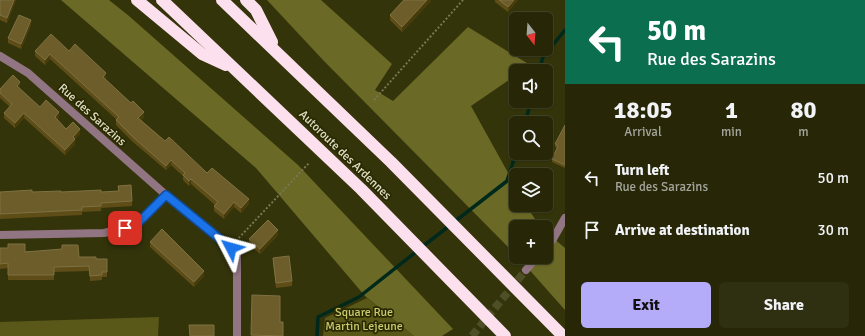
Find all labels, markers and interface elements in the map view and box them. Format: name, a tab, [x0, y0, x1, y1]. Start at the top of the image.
north arrow	[509, 12, 553, 56]
map controls	[509, 12, 553, 264]
text: 50 m	[647, 14, 706, 48]
icon: left	[581, 16, 633, 68]
text: Rue des Sarazins	[647, 48, 776, 70]
button: sound	[509, 64, 553, 108]
street label: Rue des Sarazins	[55, 81, 129, 149]
text: 18:05	[614, 95, 672, 125]
text: 1	[725, 95, 738, 125]
text: 80	[791, 95, 816, 125]
street label: Autoroute des Ardennes	[296, 107, 394, 203]
button: search	[509, 116, 553, 160]
text: Arrival	[624, 124, 662, 140]
text: min	[721, 124, 742, 140]
text: m	[798, 124, 809, 140]
text: Turn left	[615, 161, 669, 179]
icon: left	[581, 167, 603, 189]
button: layers	[509, 168, 553, 212]
text: 50 m	[818, 169, 849, 187]
text: Rue des Sarazins	[615, 179, 708, 195]
pin	[108, 211, 142, 245]
icon: arrive	[114, 217, 136, 239]
icon: arrive	[581, 219, 603, 241]
button: +	[509, 220, 553, 264]
text: Arrive at destination	[615, 221, 750, 239]
text: 30 m	[818, 221, 849, 239]
position arrow	[210, 227, 252, 269]
button: Exit	[581, 282, 711, 328]
button: Share	[719, 282, 849, 328]
park label: Square Rue Martin Lejeune	[325, 305, 403, 334]

